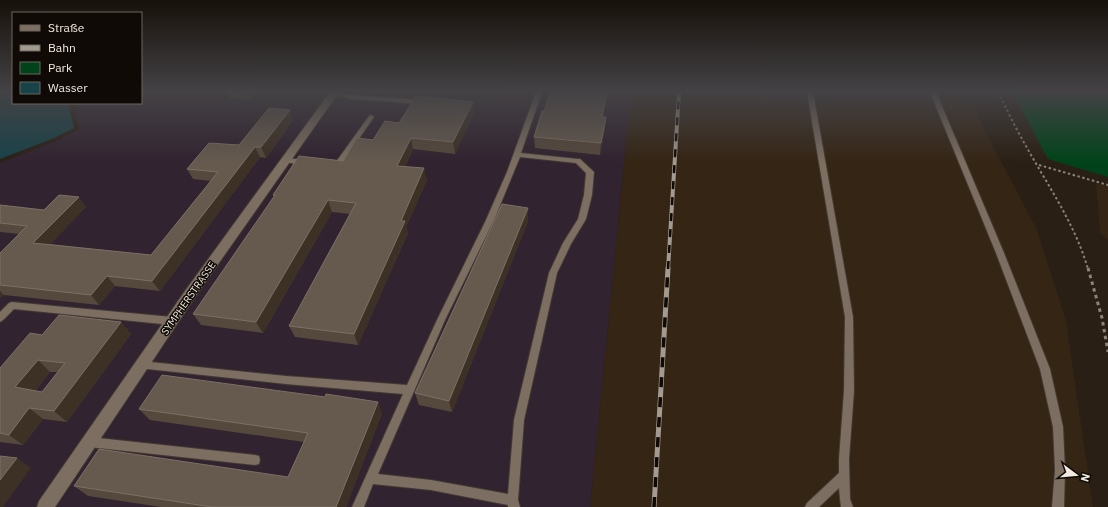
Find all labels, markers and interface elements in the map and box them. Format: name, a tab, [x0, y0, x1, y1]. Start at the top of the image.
legend	[12, 12, 142, 104]
text: Straße	[48, 20, 85, 35]
text: Bahn	[48, 40, 76, 55]
text: Park	[48, 60, 73, 75]
text: Wasser	[48, 80, 88, 95]
street label: SYMPHERSTRASSE	[158, 259, 219, 338]
north arrow	[1056, 455, 1096, 495]
text: N	[1078, 472, 1093, 484]

